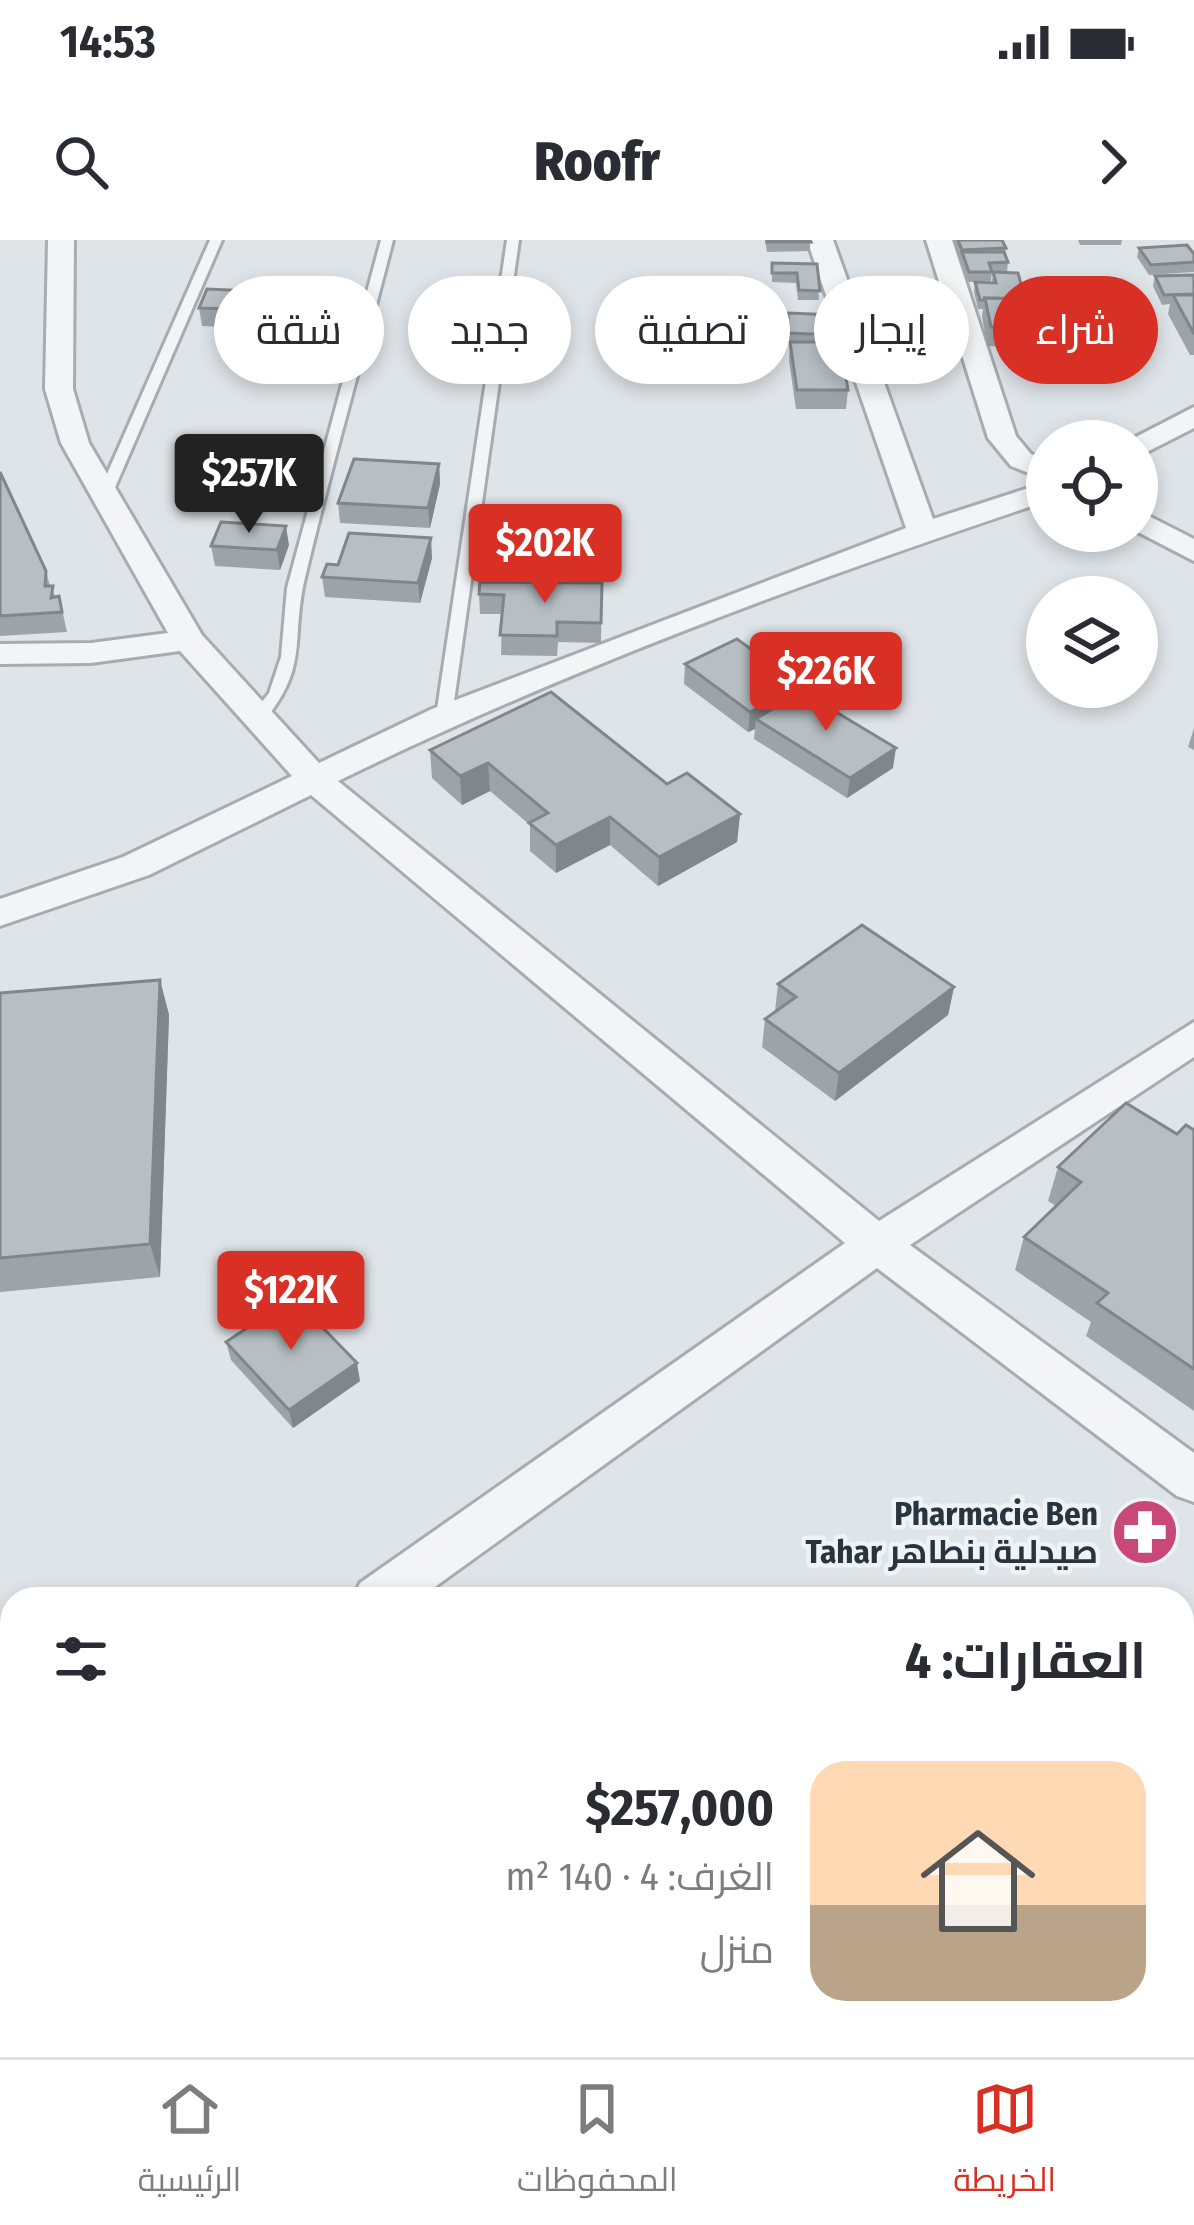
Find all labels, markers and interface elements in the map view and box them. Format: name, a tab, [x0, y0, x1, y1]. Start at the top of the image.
text: 14:53	[60, 15, 156, 69]
icon: search	[48, 129, 114, 195]
icon: forward	[1080, 129, 1146, 195]
text: Roofr	[534, 130, 660, 194]
chip: شقة	[214, 276, 384, 384]
chip: جديد	[408, 276, 571, 384]
chip: تصفية	[595, 276, 790, 384]
chip: إيجار	[814, 276, 969, 384]
chip: شراء	[993, 276, 1158, 384]
map controls	[1026, 420, 1158, 708]
button: locate	[1026, 420, 1158, 552]
pin: $257K	[165, 434, 333, 536]
text: $257K	[202, 450, 296, 496]
pin: $202K	[461, 504, 629, 606]
text: $202K	[496, 520, 594, 566]
button: layers	[1026, 576, 1158, 708]
pin: $226K	[742, 632, 910, 734]
text: $226K	[777, 648, 875, 694]
pin: $122K	[207, 1251, 375, 1353]
text: $122K	[244, 1267, 338, 1313]
place label: Pharmacie Ben Tahar صيدلية بنطاهر	[805, 1494, 1098, 1572]
pharmacy icon: Pharmacie Ben Tahar صيدلية بنطاهر	[1110, 1497, 1180, 1567]
icon: filters	[48, 1626, 114, 1692]
text: العقارات: 4	[905, 1630, 1146, 1692]
text: $257,000	[586, 1777, 774, 1839]
icon: home	[906, 1809, 1050, 1953]
text: الغرف: 4 · 140 m²	[506, 1854, 774, 1900]
text: منزل	[700, 1927, 774, 1973]
tab: الرئيسية	[138, 2076, 241, 2210]
tab: المحفوظات	[517, 2076, 678, 2210]
tab: الخريطة	[953, 2076, 1056, 2210]

